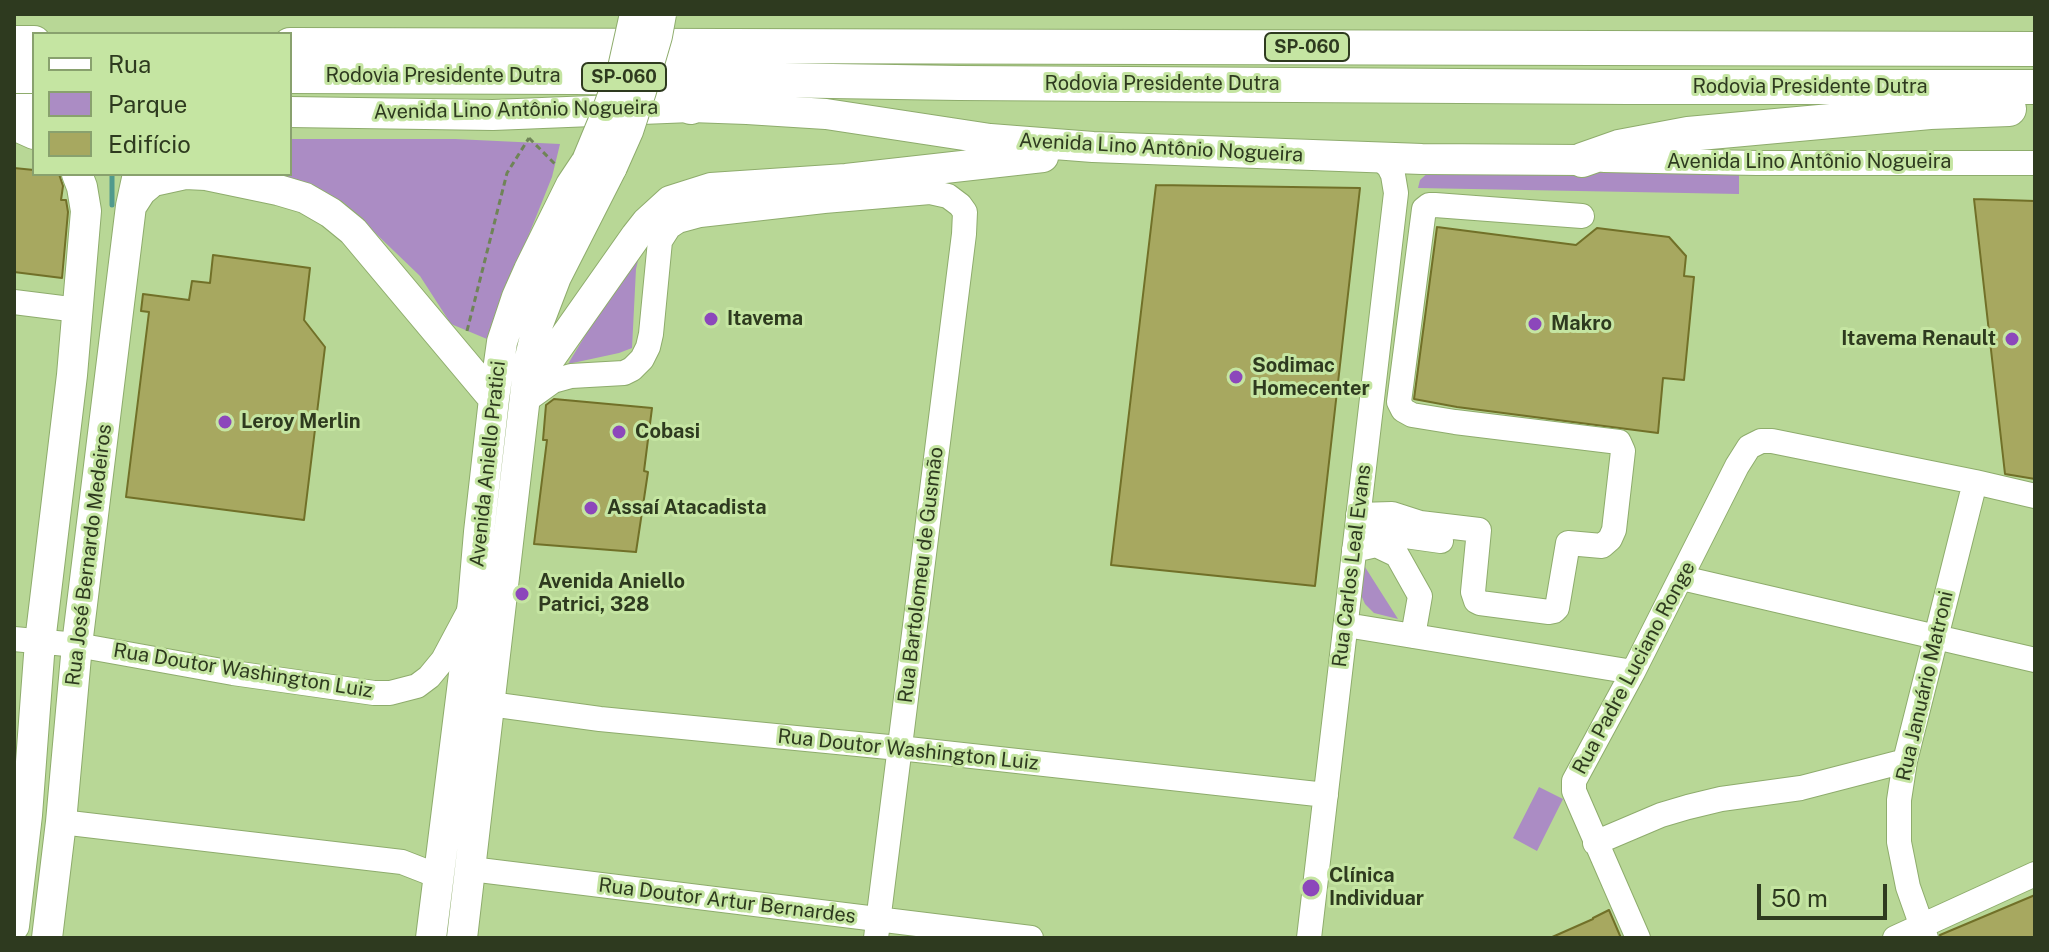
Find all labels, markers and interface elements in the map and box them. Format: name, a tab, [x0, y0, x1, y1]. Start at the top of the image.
legend	[32, 32, 292, 176]
road number: SP-060	[1265, 33, 1349, 61]
text: Rua	[108, 50, 151, 78]
road number: SP-060	[582, 63, 666, 91]
street label: Rodovia Presidente Dutra	[325, 64, 561, 88]
street label: Rodovia Presidente Dutra	[1044, 72, 1280, 96]
street label: Rodovia Presidente Dutra	[1692, 75, 1928, 99]
text: Parque	[108, 90, 187, 118]
street label: Avenida Lino Antônio Nogueira	[374, 96, 658, 124]
street label: Avenida Lino Antônio Nogueira	[1018, 129, 1304, 167]
text: Edifício	[108, 130, 191, 158]
street label: Avenida Lino Antônio Nogueira	[1667, 150, 1951, 174]
place label: Itavema	[727, 307, 803, 331]
marker: Itavema	[702, 310, 720, 328]
place label: Makro	[1551, 312, 1612, 336]
marker: Makro	[1526, 315, 1544, 333]
place label: Itavema Renault	[1841, 327, 1996, 351]
marker: Itavema Renault	[2003, 330, 2021, 348]
place label: Sodimac Homecenter	[1252, 354, 1370, 401]
street label: Avenida Aniello Pratici	[465, 360, 511, 568]
marker: Sodimac Homecenter	[1227, 368, 1245, 386]
place label: Leroy Merlin	[241, 410, 361, 434]
marker: Leroy Merlin	[216, 413, 234, 431]
place label: Cobasi	[635, 420, 700, 444]
street label: Rua José Bernardo Medeiros	[61, 423, 117, 687]
marker: Cobasi	[610, 423, 628, 441]
street label: Rua Bartolomeu de Gusmão	[893, 446, 949, 704]
street label: Rua Carlos Leal Evans	[1328, 463, 1376, 669]
place label: Assaí Atacadista	[607, 496, 766, 520]
marker: Assaí Atacadista	[582, 499, 600, 517]
street label: Rua Padre Luciano Ronge	[1568, 557, 1700, 779]
place label: Avenida Aniello Patrici, 328	[538, 570, 685, 617]
marker: Avenida Aniello Patrici, 328	[513, 585, 531, 603]
street label: Rua Januário Matroni	[1891, 589, 1959, 783]
street label: Rua Doutor Washington Luiz	[112, 639, 374, 703]
street label: Rua Doutor Washington Luiz	[776, 724, 1040, 776]
place label: Clínica Individuar	[1329, 864, 1424, 911]
scale bar	[1761, 868, 1891, 918]
street label: Rua Doutor Artur Bernardes	[597, 873, 857, 929]
marker: Clínica Individuar	[1300, 877, 1322, 899]
text: 50 m	[1771, 884, 1828, 912]

